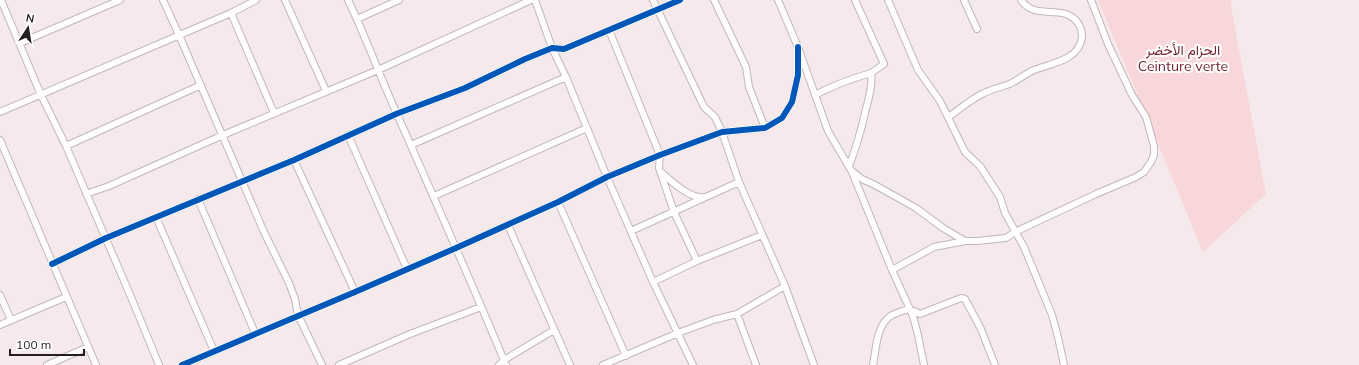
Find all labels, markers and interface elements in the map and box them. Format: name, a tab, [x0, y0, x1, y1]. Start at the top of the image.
north arrow	[8, 8, 48, 48]
text: N	[25, 11, 36, 26]
park label: الحزام الأخضر Ceinture verte	[1138, 41, 1228, 75]
scale bar	[10, 331, 84, 357]
text: 100 m	[16, 337, 51, 352]

